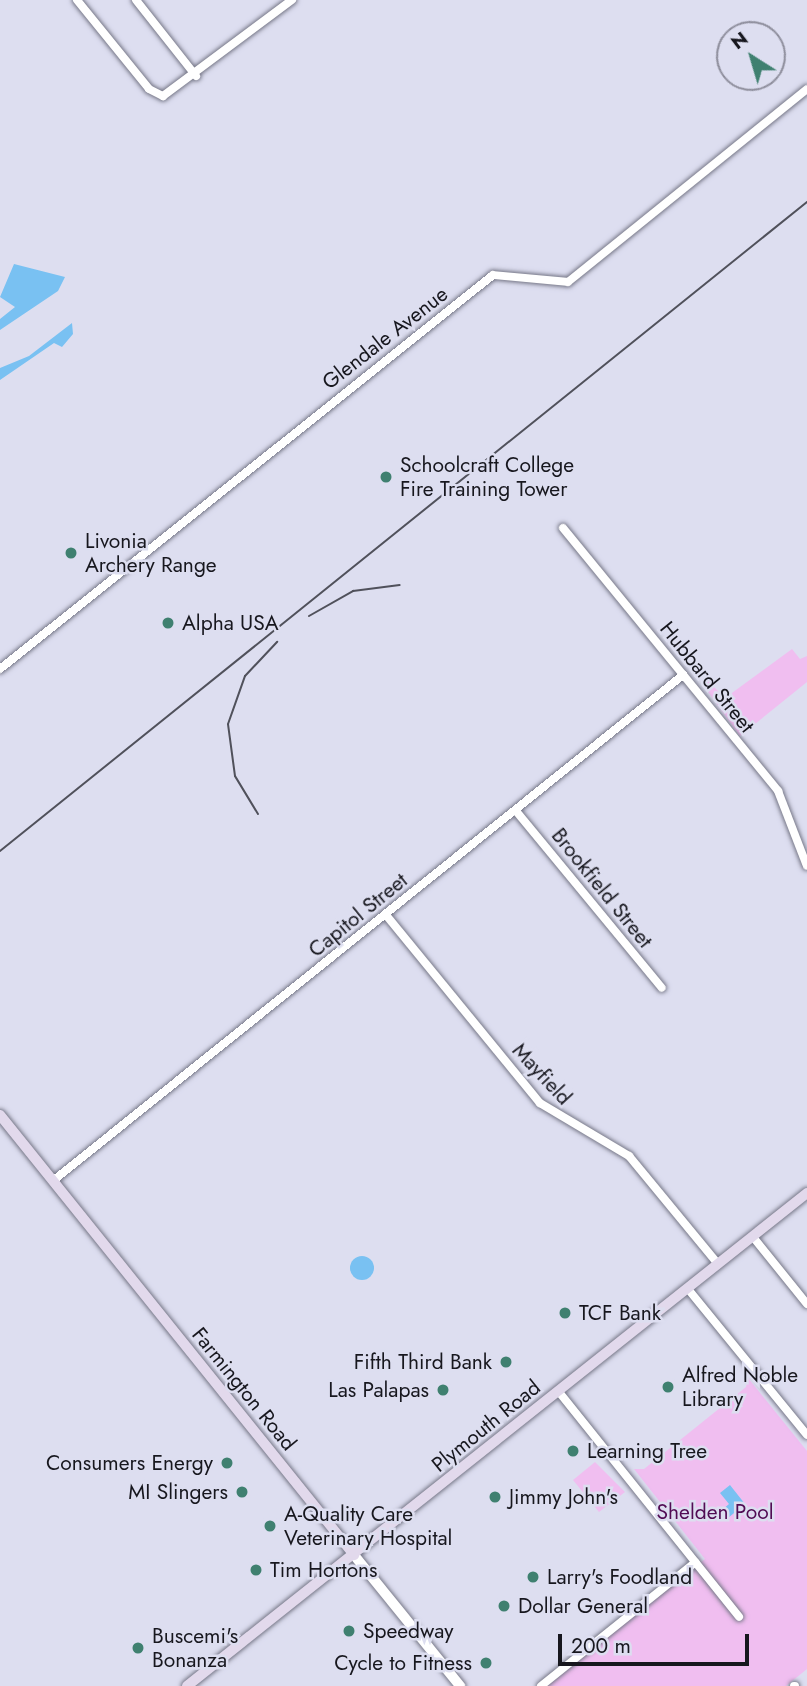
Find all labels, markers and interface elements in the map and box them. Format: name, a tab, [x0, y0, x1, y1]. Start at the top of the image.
north arrow	[716, 21, 786, 91]
text: N	[725, 25, 753, 56]
street label: Glendale Avenue	[317, 281, 453, 395]
place label: Schoolcraft College Fire Training Tower	[400, 452, 574, 502]
marker: Schoolcraft College Fire Training Tower	[378, 469, 394, 485]
place label: Livonia Archery Range	[85, 528, 217, 578]
marker: Livonia Archery Range	[63, 545, 79, 561]
place label: Alpha USA	[182, 610, 279, 636]
marker: Alpha USA	[160, 615, 176, 631]
street label: Hubbard Street	[655, 616, 759, 738]
street label: Brookfield Street	[546, 823, 658, 953]
street label: Capitol Street	[304, 868, 412, 962]
street label: Mayfield	[507, 1038, 577, 1110]
place label: TCF Bank	[579, 1300, 661, 1326]
marker: TCF Bank	[557, 1305, 573, 1321]
street label: Farmington Road	[187, 1322, 301, 1456]
place label: Fifth Third Bank	[354, 1349, 492, 1375]
marker: Fifth Third Bank	[498, 1354, 514, 1370]
place label: Alfred Noble Library	[682, 1362, 798, 1412]
street label: Plymouth Road	[427, 1375, 545, 1477]
place label: Las Palapas	[328, 1377, 429, 1403]
marker: Alfred Noble Library	[660, 1379, 676, 1395]
marker: Las Palapas	[435, 1382, 451, 1398]
place label: Learning Tree	[587, 1438, 707, 1464]
marker: Learning Tree	[565, 1443, 581, 1459]
place label: Consumers Energy	[46, 1450, 213, 1476]
marker: Consumers Energy	[219, 1455, 235, 1471]
place label: MI Slingers	[128, 1479, 228, 1505]
marker: MI Slingers	[234, 1484, 250, 1500]
place label: Jimmy John's	[509, 1484, 618, 1510]
marker: Jimmy John's	[487, 1489, 503, 1505]
park label: Shelden Pool	[657, 1499, 773, 1525]
place label: A-Quality Care Veterinary Hospital	[284, 1501, 452, 1551]
marker: A-Quality Care Veterinary Hospital	[262, 1518, 278, 1534]
place label: Tim Hortons	[270, 1557, 378, 1583]
marker: Tim Hortons	[248, 1562, 264, 1578]
place label: Larry's Foodland	[547, 1564, 692, 1590]
marker: Larry's Foodland	[525, 1569, 541, 1585]
place label: Dollar General	[518, 1593, 648, 1619]
marker: Dollar General	[496, 1598, 512, 1614]
place label: Speedway	[363, 1618, 454, 1644]
scale bar	[562, 1620, 753, 1664]
place label: Buscemi's Bonanza	[152, 1623, 238, 1673]
marker: Speedway	[341, 1623, 357, 1639]
text: 200 m	[571, 1631, 631, 1661]
marker: Buscemi's Bonanza	[130, 1640, 146, 1656]
place label: Cycle to Fitness	[334, 1650, 472, 1676]
marker: Cycle to Fitness	[478, 1655, 494, 1671]

